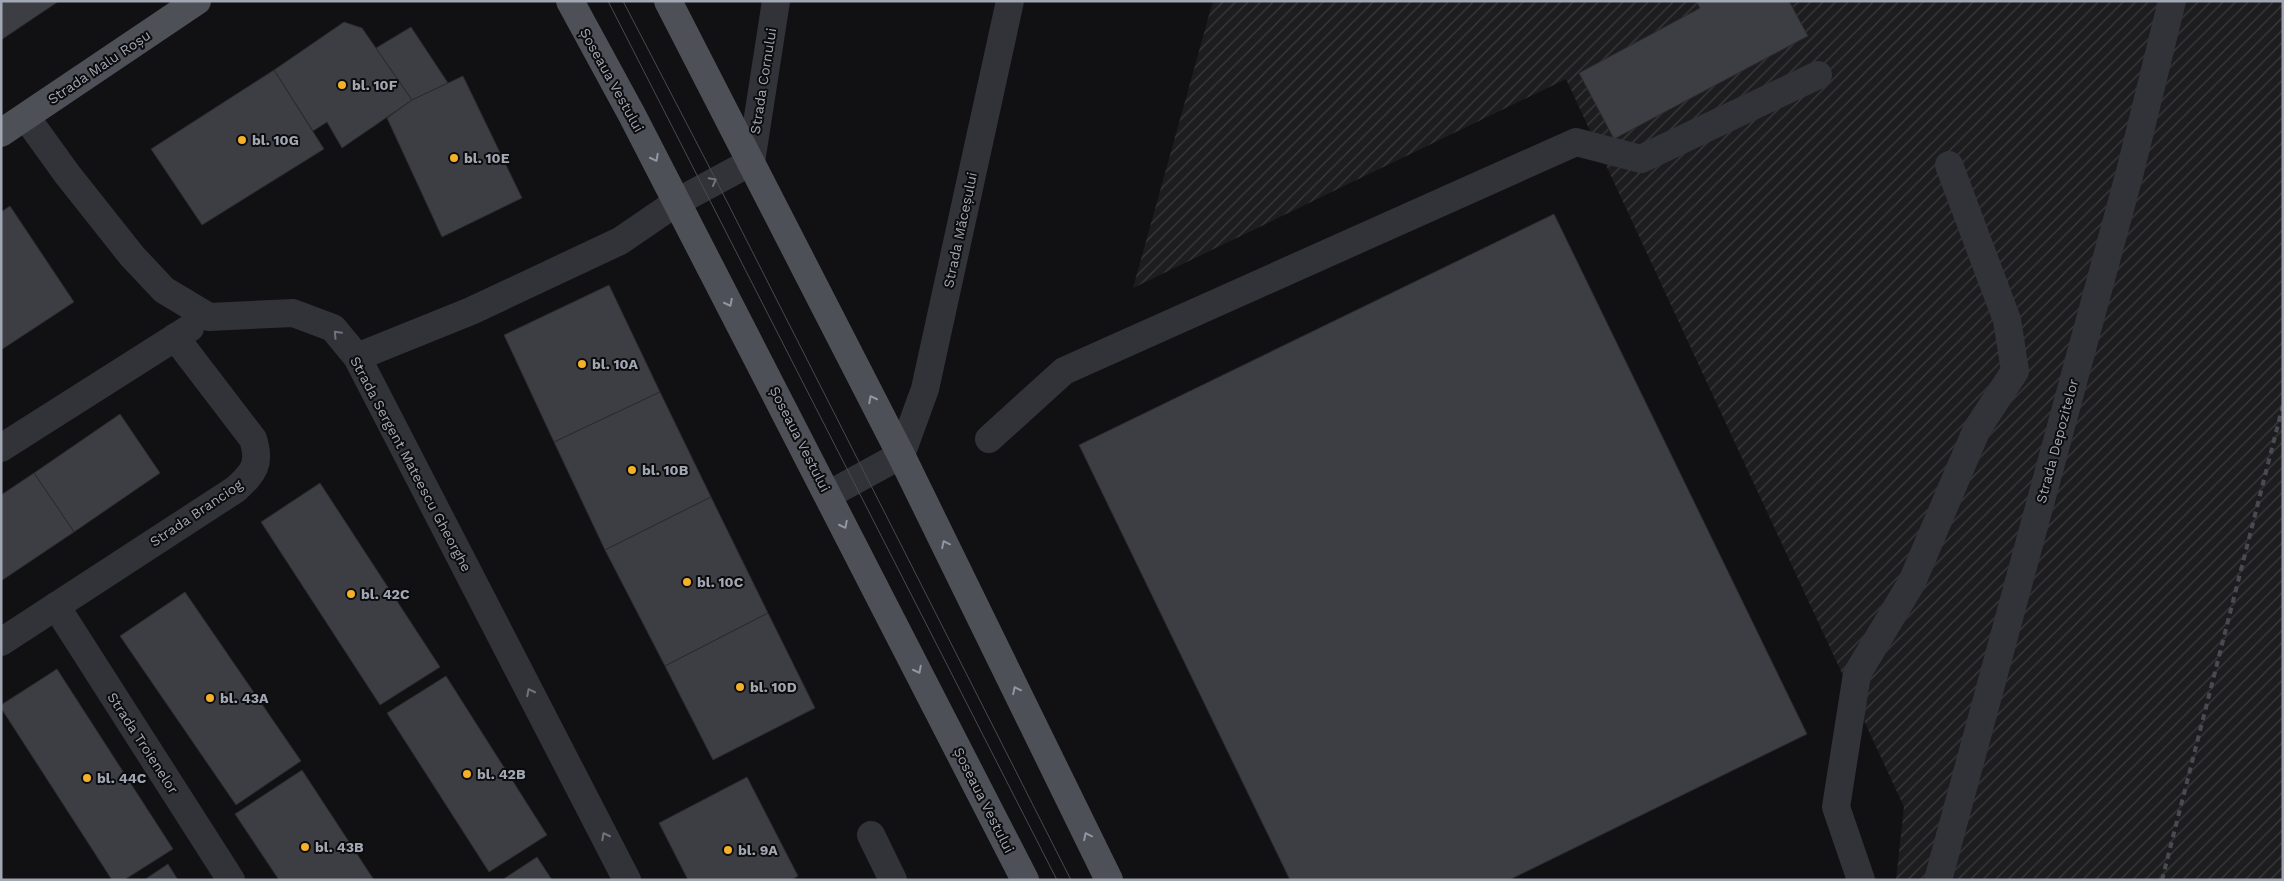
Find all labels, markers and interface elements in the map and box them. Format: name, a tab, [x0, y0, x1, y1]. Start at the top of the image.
street label: Șoseaua Vestului	[576, 25, 647, 135]
street label: Strada Malu Roșu	[45, 27, 154, 108]
street label: Strada Cornului	[747, 27, 779, 135]
place label: bl. 10F	[352, 77, 398, 93]
marker: bl. 10F	[336, 79, 348, 91]
place label: bl. 10G	[252, 132, 299, 148]
marker: bl. 10G	[236, 134, 248, 146]
place label: bl. 10E	[464, 150, 510, 166]
marker: bl. 10E	[448, 152, 460, 164]
one-way arrow	[649, 153, 659, 162]
street label: Strada Măceșului	[940, 171, 981, 289]
one-way arrow	[708, 177, 717, 187]
one-way arrow	[723, 297, 733, 306]
one-way arrow	[334, 331, 343, 340]
street label: Strada Sergent Mateescu Gheorghe	[347, 354, 475, 574]
place label: bl. 10A	[592, 356, 639, 372]
marker: bl. 10A	[576, 358, 588, 370]
street label: Strada Depozitelor	[2033, 377, 2081, 505]
street label: Șoseaua Vestului	[766, 384, 834, 495]
one-way arrow	[868, 395, 878, 404]
place label: bl. 10B	[642, 462, 689, 478]
marker: bl. 10B	[626, 464, 638, 476]
street label: Strada Branciog	[147, 476, 246, 550]
one-way arrow	[838, 520, 848, 529]
one-way arrow	[940, 540, 951, 549]
place label: bl. 10C	[697, 574, 744, 590]
marker: bl. 10C	[681, 576, 693, 588]
place label: bl. 42C	[361, 586, 410, 602]
marker: bl. 42C	[345, 588, 357, 600]
one-way arrow	[912, 664, 922, 673]
place label: bl. 10D	[750, 679, 797, 695]
marker: bl. 10D	[734, 681, 746, 693]
one-way arrow	[1012, 686, 1022, 695]
one-way arrow	[526, 688, 536, 697]
street label: Strada Troienelor	[104, 689, 182, 797]
place label: bl. 43A	[220, 690, 269, 706]
marker: bl. 43A	[204, 692, 216, 704]
street label: Șoseaua Vestului	[950, 745, 1018, 856]
place label: bl. 42B	[477, 766, 526, 782]
marker: bl. 42B	[461, 768, 473, 780]
place label: bl. 44C	[97, 770, 147, 786]
marker: bl. 44C	[81, 772, 93, 784]
one-way arrow	[1083, 832, 1094, 841]
one-way arrow	[601, 833, 611, 842]
place label: bl. 43B	[315, 839, 364, 855]
marker: bl. 43B	[299, 841, 311, 853]
place label: bl. 9A	[738, 842, 778, 858]
marker: bl. 9A	[722, 844, 734, 856]

